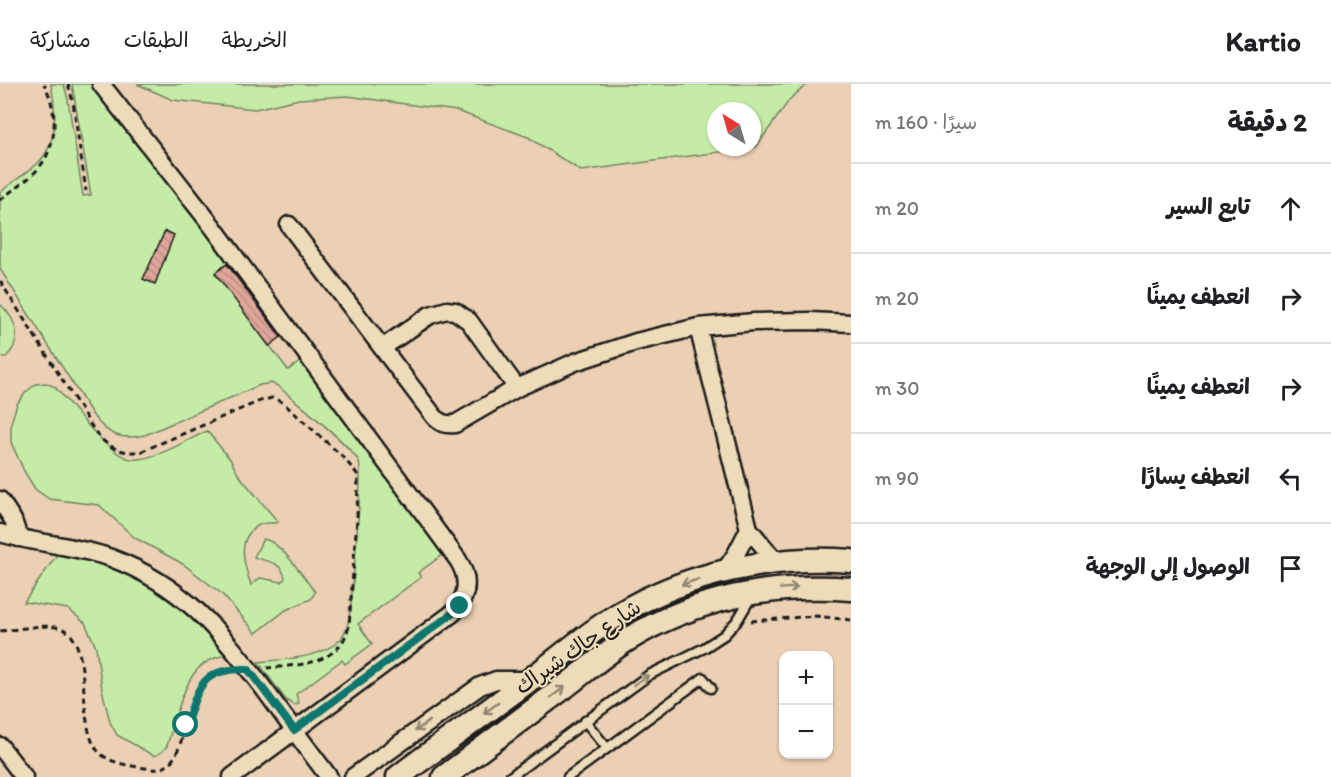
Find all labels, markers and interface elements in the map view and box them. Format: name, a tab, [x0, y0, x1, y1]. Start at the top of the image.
text: Kartio	[1226, 24, 1301, 58]
text: مشاركة	[30, 27, 91, 52]
text: الطبقات	[124, 27, 189, 52]
text: الخريطة	[222, 27, 287, 52]
north arrow	[707, 102, 761, 156]
text: 2 دقيقة	[1227, 106, 1307, 138]
text: سيرًا · 160 m	[875, 110, 977, 134]
icon: ahead	[1274, 192, 1307, 225]
text: تابع السير	[1167, 193, 1250, 220]
text: 20 m	[875, 196, 919, 220]
icon: right	[1274, 282, 1307, 315]
text: انعطف يمينًا	[1147, 283, 1250, 310]
text: 20 m	[875, 286, 919, 310]
icon: right	[1274, 372, 1307, 405]
text: انعطف يمينًا	[1147, 373, 1250, 400]
text: 30 m	[875, 376, 920, 400]
icon: left	[1274, 462, 1307, 495]
text: انعطف يسارًا	[1141, 463, 1250, 490]
text: 90 m	[875, 466, 919, 490]
icon: arrive	[1274, 552, 1307, 585]
text: الوصول إلى الوجهة	[1085, 553, 1250, 580]
one-way arrow	[681, 577, 700, 588]
one-way arrow	[778, 582, 798, 593]
route end	[446, 592, 472, 618]
street label: شارع جاك شيراك	[510, 594, 647, 702]
map controls	[779, 651, 833, 759]
button: +	[779, 651, 833, 705]
one-way arrow	[633, 674, 649, 686]
one-way arrow	[550, 685, 566, 698]
one-way arrow	[484, 702, 500, 715]
button: −	[779, 705, 833, 759]
route start	[172, 711, 198, 737]
one-way arrow	[415, 720, 431, 732]

